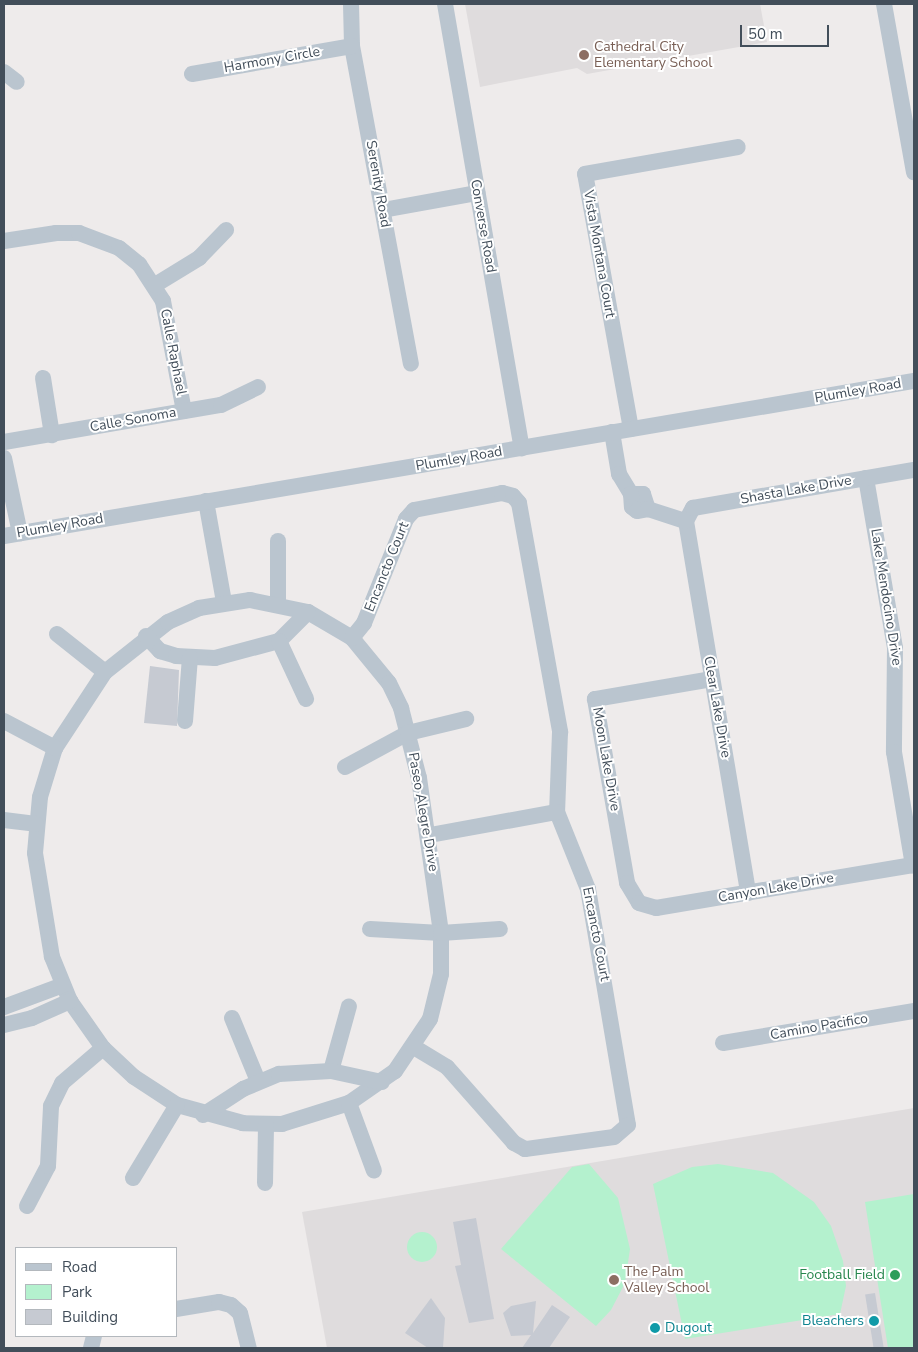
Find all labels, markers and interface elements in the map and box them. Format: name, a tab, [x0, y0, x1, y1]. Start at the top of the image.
scale bar	[743, 15, 832, 47]
text: 50 m	[748, 24, 783, 44]
place label: Cathedral City Elementary School	[594, 39, 712, 72]
street label: Harmony Circle	[223, 43, 321, 77]
marker: Cathedral City Elementary School	[578, 49, 590, 61]
street label: Serenity Road	[362, 139, 394, 229]
street label: Converse Road	[467, 178, 499, 274]
street label: Vista Montana Court	[579, 189, 619, 319]
street label: Calle Raphael	[156, 307, 190, 397]
street label: Plumley Road	[813, 375, 903, 407]
street label: Calle Sonoma	[89, 404, 177, 436]
street label: Plumley Road	[414, 443, 504, 475]
street label: Shasta Lake Drive	[739, 472, 853, 508]
street label: Plumley Road	[15, 510, 105, 542]
street label: Encancto Court	[361, 520, 413, 614]
street label: Lake Mendocino Drive	[867, 527, 905, 667]
street label: Clear Lake Drive	[700, 655, 734, 759]
street label: Moon Lake Drive	[589, 706, 623, 812]
street label: Paseo Alegre Drive	[404, 751, 442, 873]
street label: Canyon Lake Drive	[717, 870, 835, 906]
street label: Encancto Court	[579, 886, 613, 982]
street label: Camino Pacifico	[769, 1010, 869, 1044]
legend	[15, 1247, 178, 1337]
text: Road	[62, 1257, 97, 1277]
place label: The Palm Valley School	[624, 1264, 709, 1296]
place label: Football Field	[799, 1267, 885, 1283]
marker: Football Field	[889, 1269, 901, 1281]
marker: The Palm Valley School	[608, 1274, 620, 1286]
text: Park	[62, 1282, 92, 1302]
text: Building	[62, 1307, 118, 1327]
place label: Bleachers	[802, 1313, 864, 1329]
marker: Bleachers	[868, 1315, 880, 1327]
place label: Dugout	[665, 1320, 712, 1336]
marker: Dugout	[649, 1322, 661, 1334]

